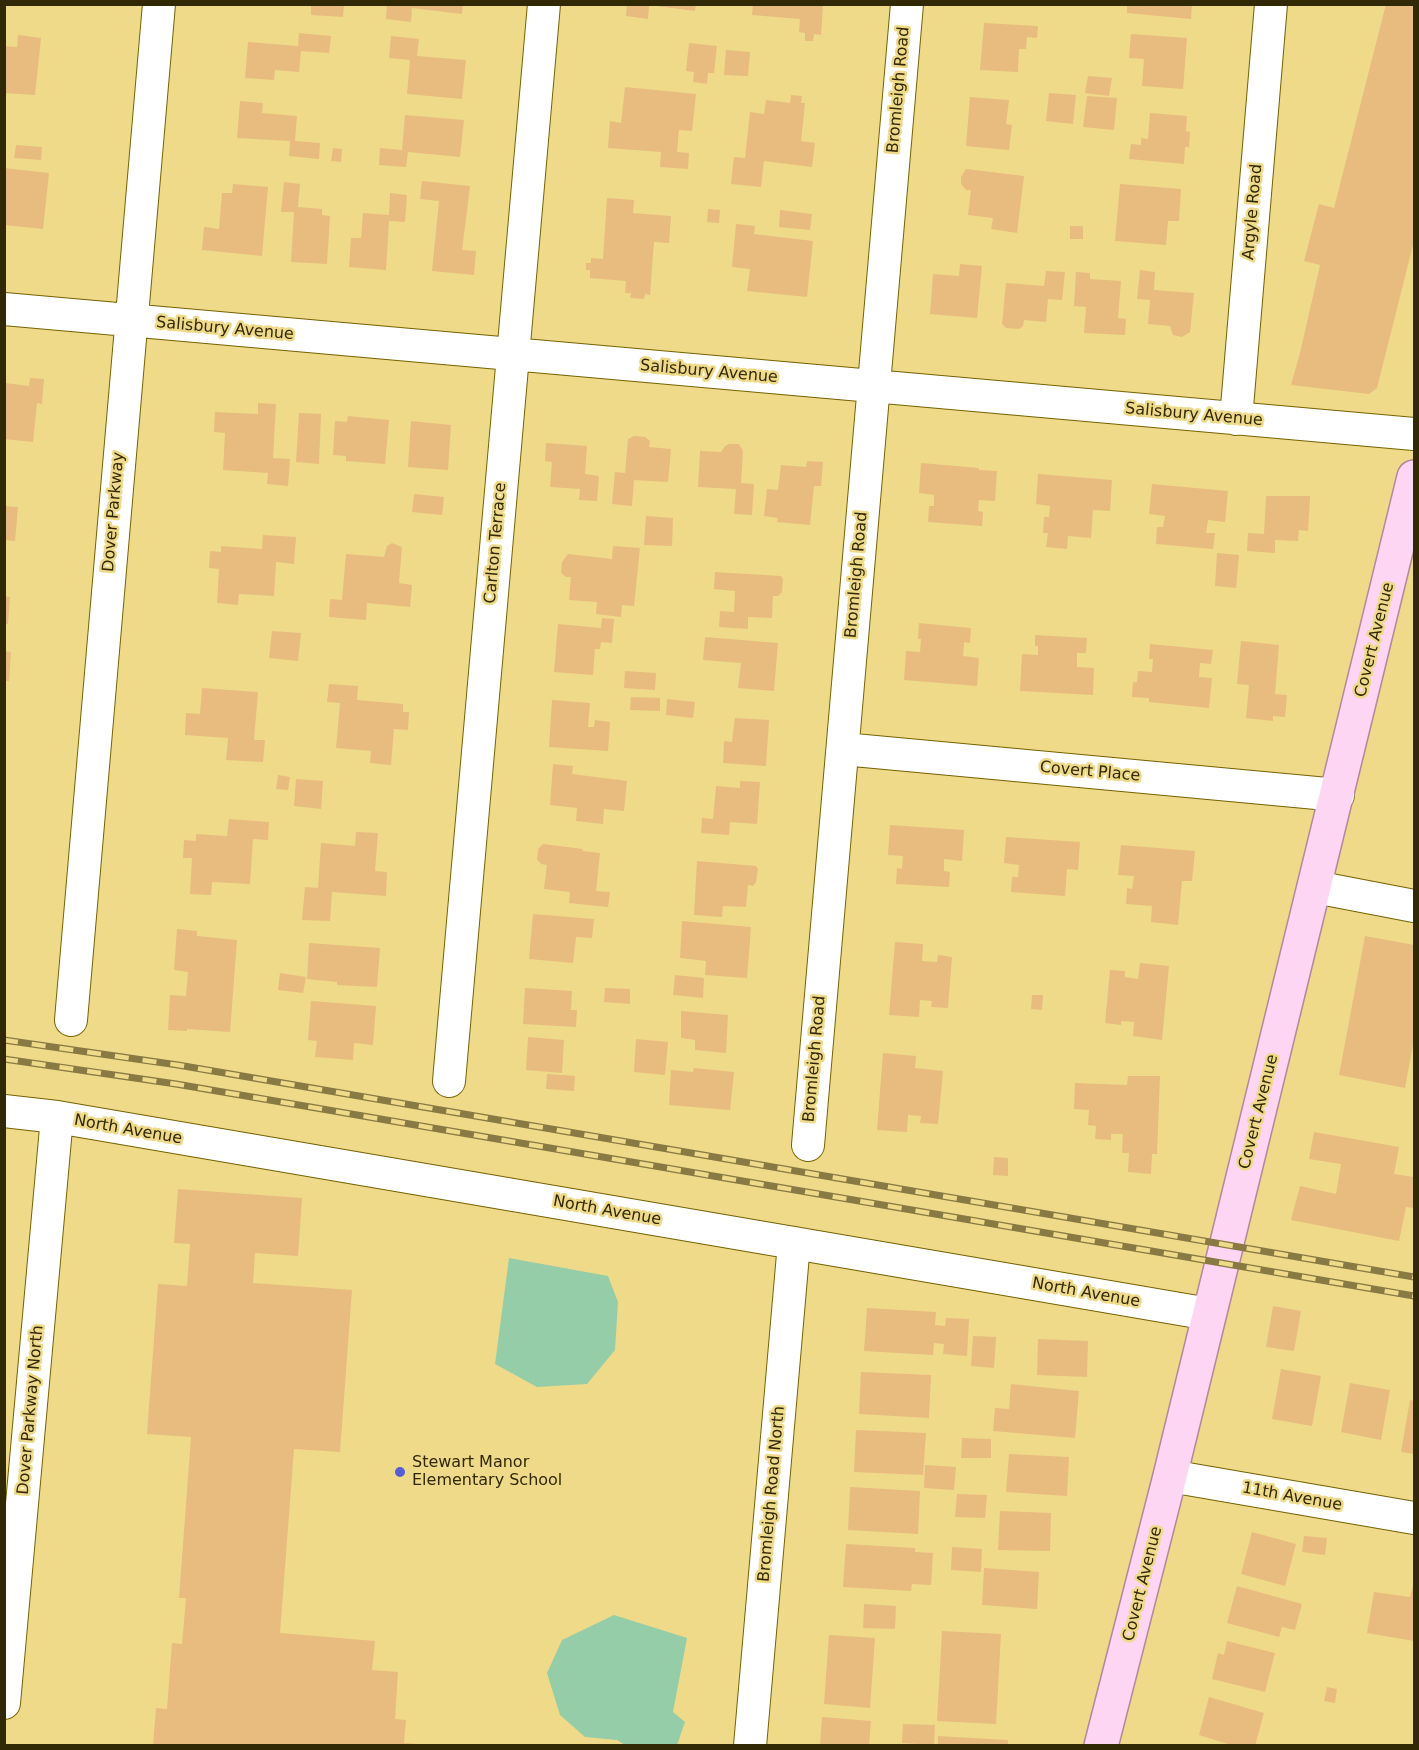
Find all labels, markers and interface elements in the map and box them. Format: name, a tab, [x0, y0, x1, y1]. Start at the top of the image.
street label: Bromleigh Road	[884, 26, 914, 154]
street label: Argyle Road	[1239, 163, 1267, 261]
street label: Salisbury Avenue	[155, 313, 295, 345]
street label: Salisbury Avenue	[639, 356, 779, 388]
street label: Salisbury Avenue	[1124, 399, 1264, 431]
street label: Dover Parkway	[99, 451, 129, 573]
street label: Carlton Terrace	[481, 482, 511, 604]
street label: Bromleigh Road	[842, 511, 872, 639]
street label: Covert Avenue	[1351, 581, 1399, 699]
street label: Covert Place	[1039, 758, 1141, 786]
street label: Bromleigh Road	[800, 995, 830, 1123]
street label: Covert Avenue	[1235, 1053, 1283, 1171]
street label: North Avenue	[73, 1111, 183, 1149]
street label: North Avenue	[552, 1192, 662, 1230]
street label: North Avenue	[1031, 1274, 1141, 1312]
street label: Dover Parkway North	[14, 1325, 48, 1495]
street label: Bromleigh Road North	[755, 1405, 789, 1583]
place label: Stewart Manor Elementary School	[412, 1453, 562, 1491]
marker: Stewart Manor Elementary School	[393, 1465, 407, 1479]
street label: 11th Avenue	[1240, 1479, 1344, 1515]
street label: Covert Avenue	[1119, 1525, 1167, 1643]

